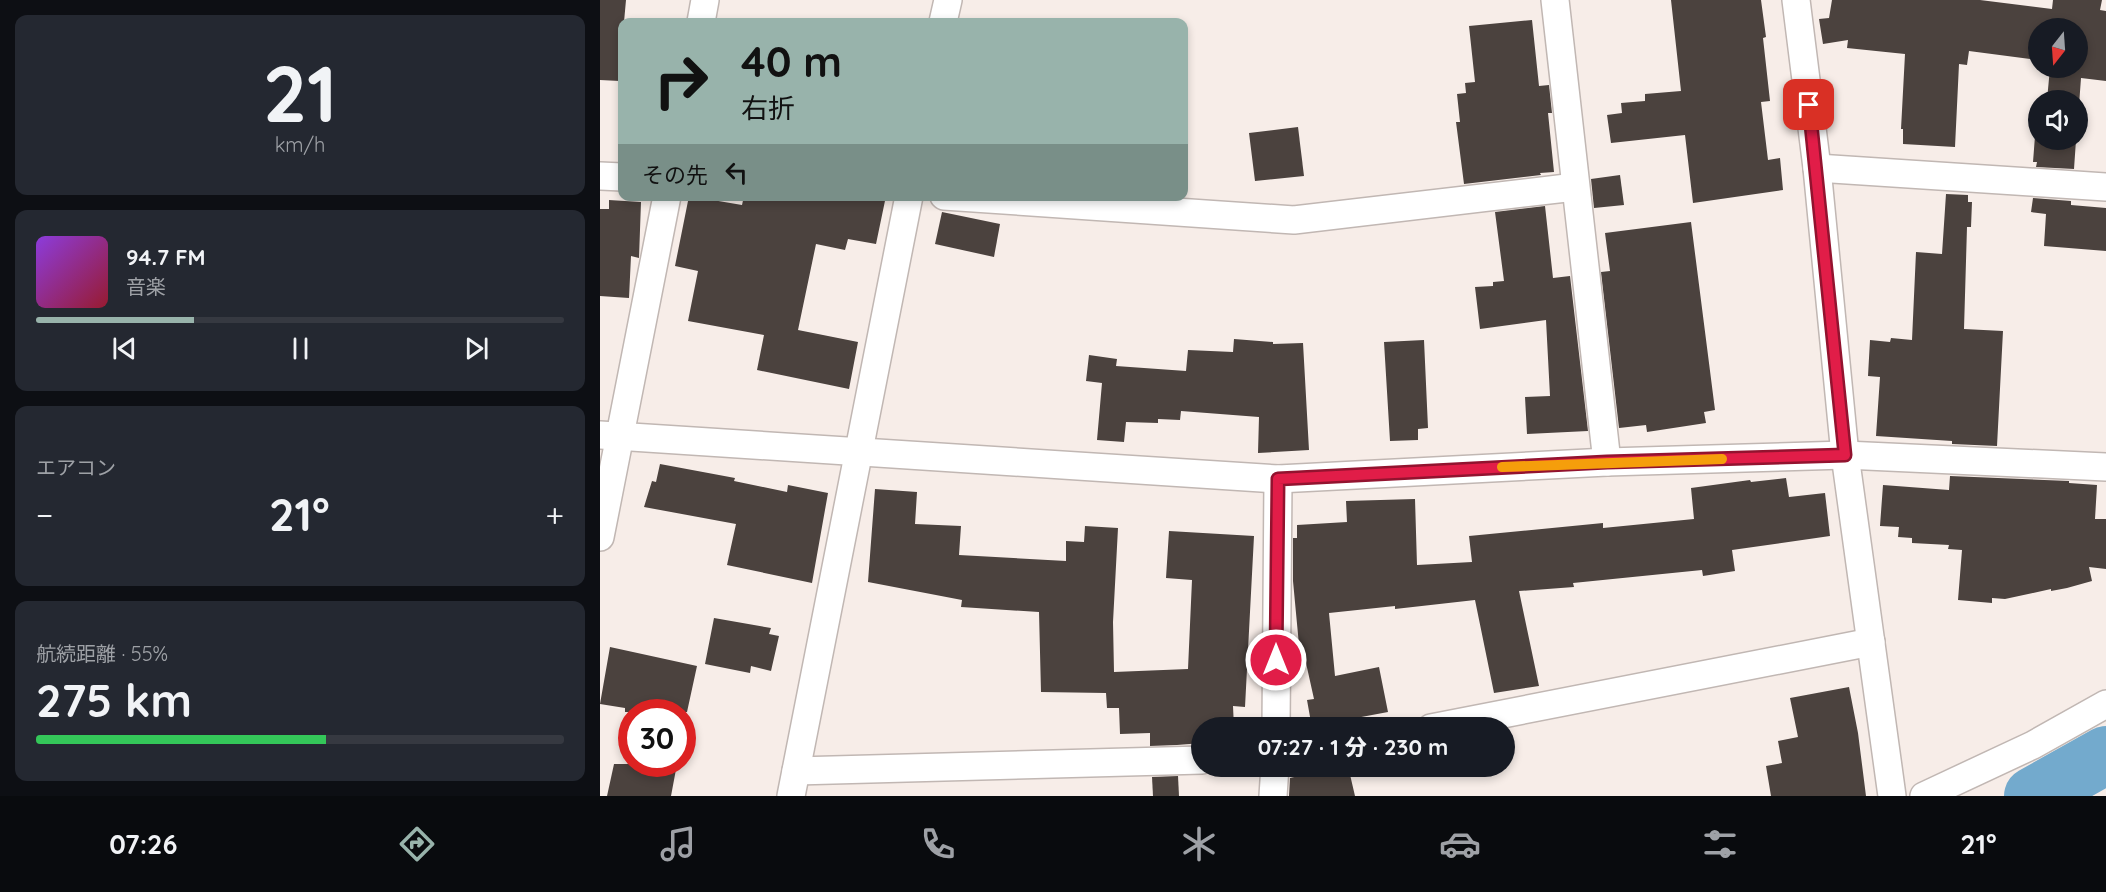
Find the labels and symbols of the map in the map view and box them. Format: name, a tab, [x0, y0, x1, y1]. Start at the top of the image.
north arrow	[2028, 18, 2088, 78]
pin	[1783, 79, 1834, 130]
position arrow	[1244, 628, 1308, 692]
speed limit sign: 30	[618, 699, 696, 777]

